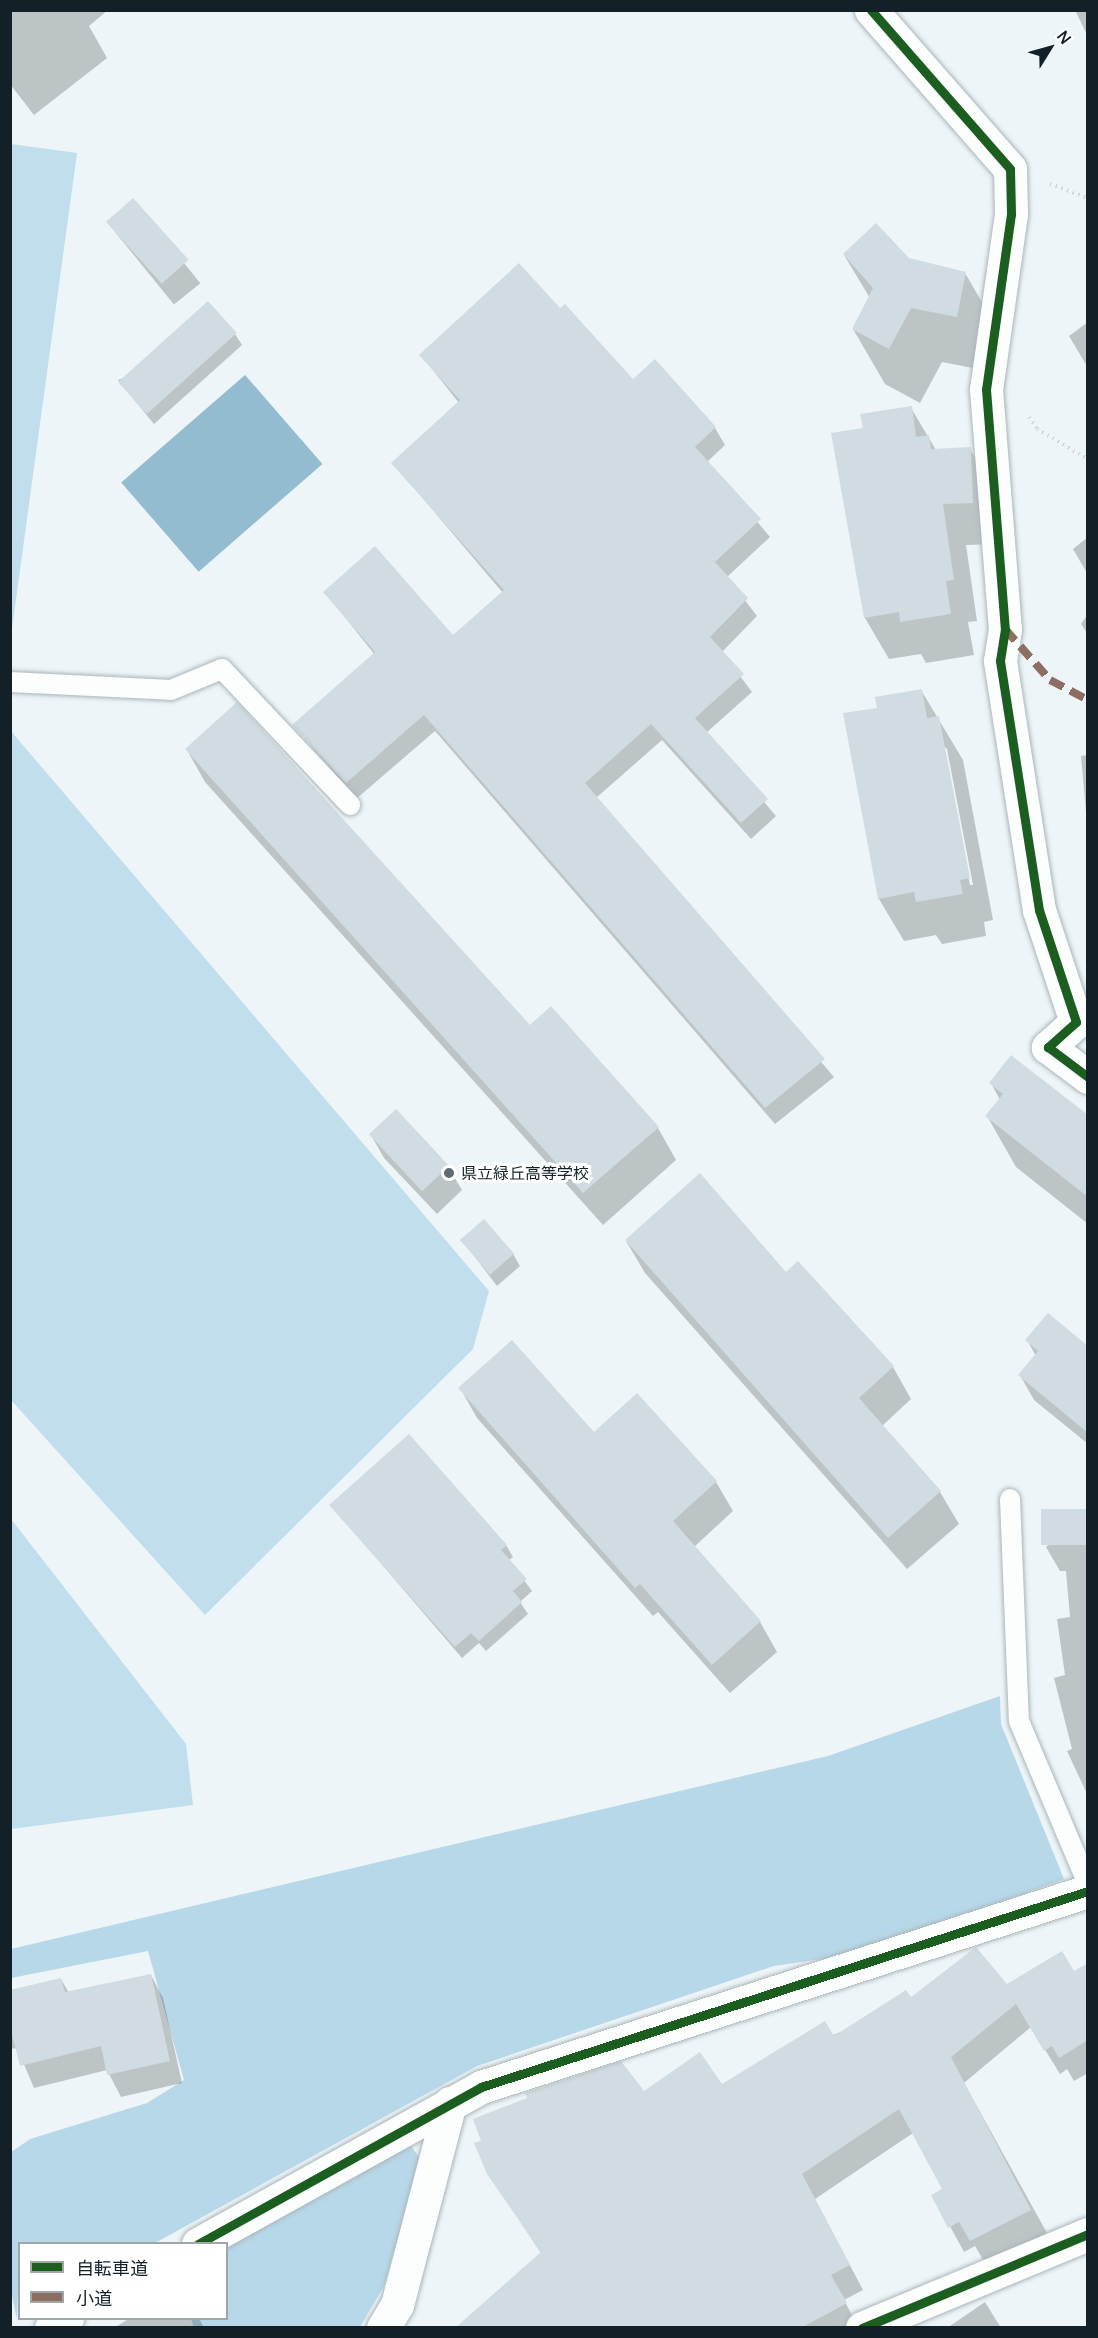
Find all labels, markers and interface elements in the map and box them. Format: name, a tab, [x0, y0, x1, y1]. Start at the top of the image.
north arrow	[1020, 18, 1080, 78]
text: N	[1052, 26, 1077, 48]
place label: 県立緑丘高等学校	[461, 1163, 589, 1183]
marker: 県立緑丘高等学校	[442, 1166, 456, 1180]
legend	[18, 2242, 228, 2320]
text: 自転車道	[76, 2256, 148, 2280]
text: 小道	[76, 2286, 112, 2310]

